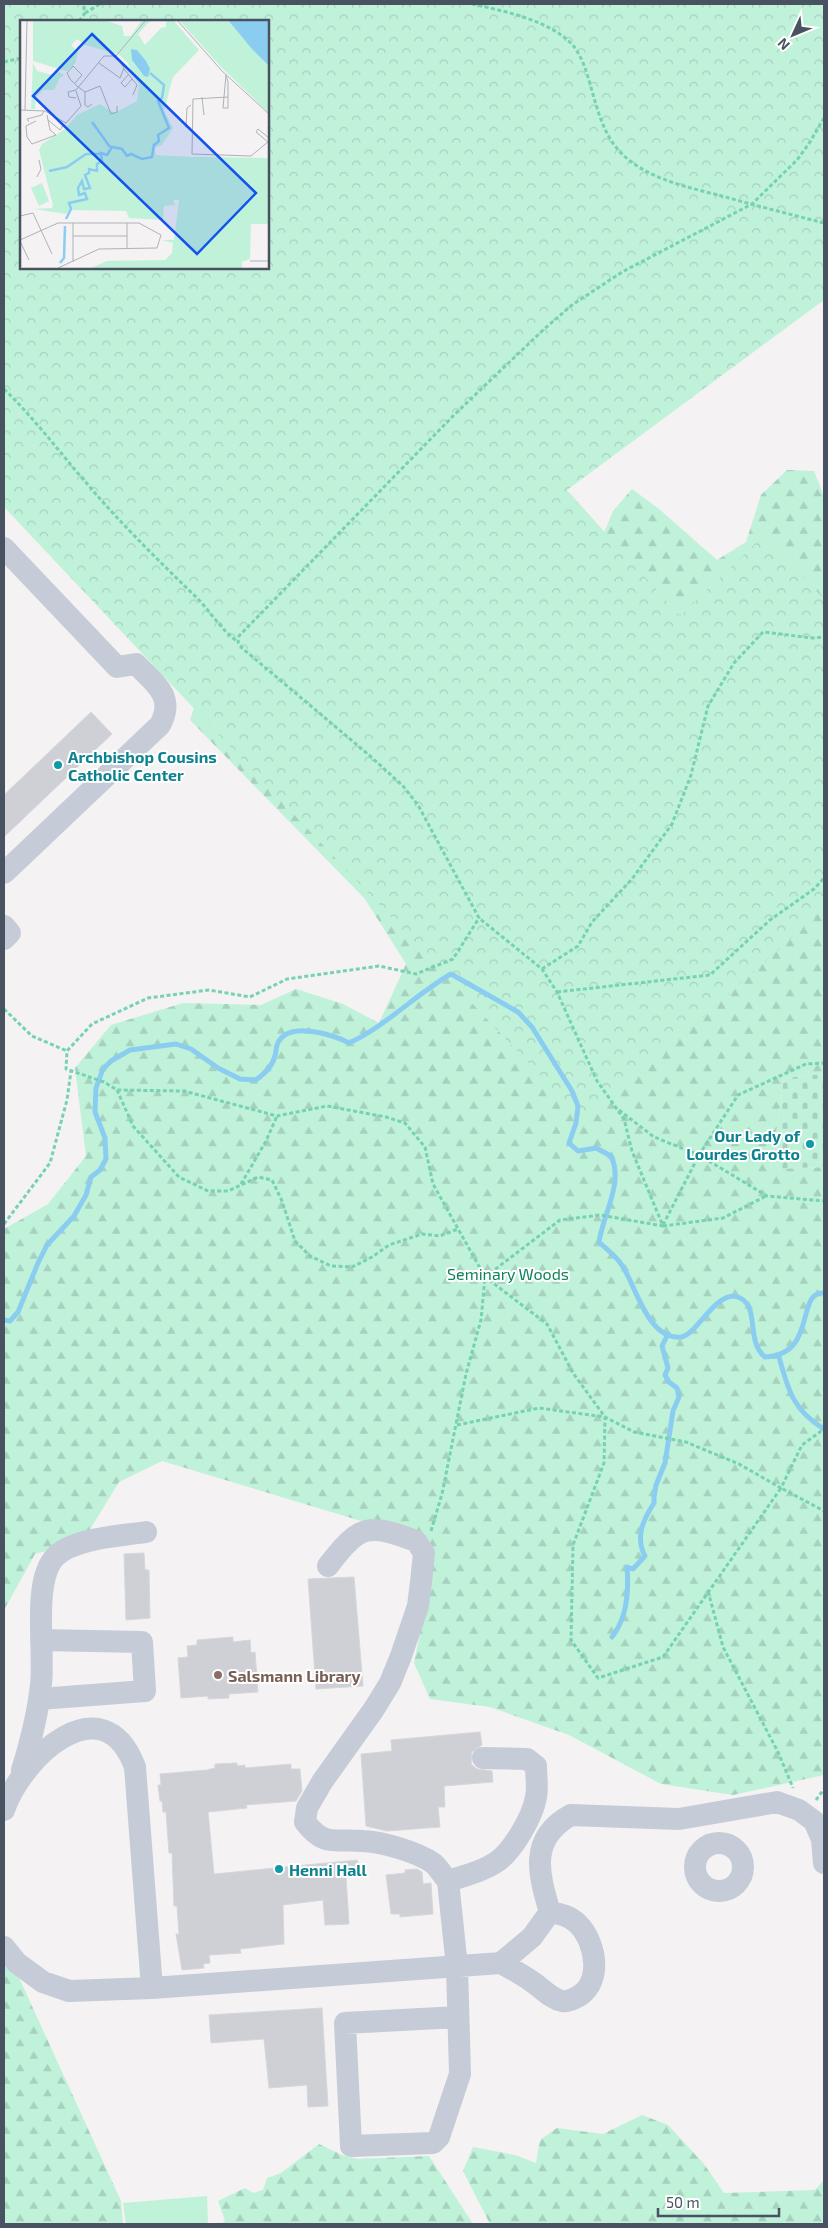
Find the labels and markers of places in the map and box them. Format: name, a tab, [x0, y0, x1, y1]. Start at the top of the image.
place label: Archbishop Cousins Catholic Center	[68, 747, 217, 784]
marker: Archbishop Cousins Catholic Center	[52, 759, 64, 771]
place label: Our Lady of Lourdes Grotto	[686, 1126, 801, 1163]
marker: Our Lady of Lourdes Grotto	[804, 1138, 816, 1150]
place label: Salsmann Library	[228, 1666, 360, 1686]
marker: Salsmann Library	[212, 1669, 224, 1681]
place label: Henni Hall	[289, 1860, 368, 1879]
marker: Henni Hall	[273, 1863, 285, 1875]

